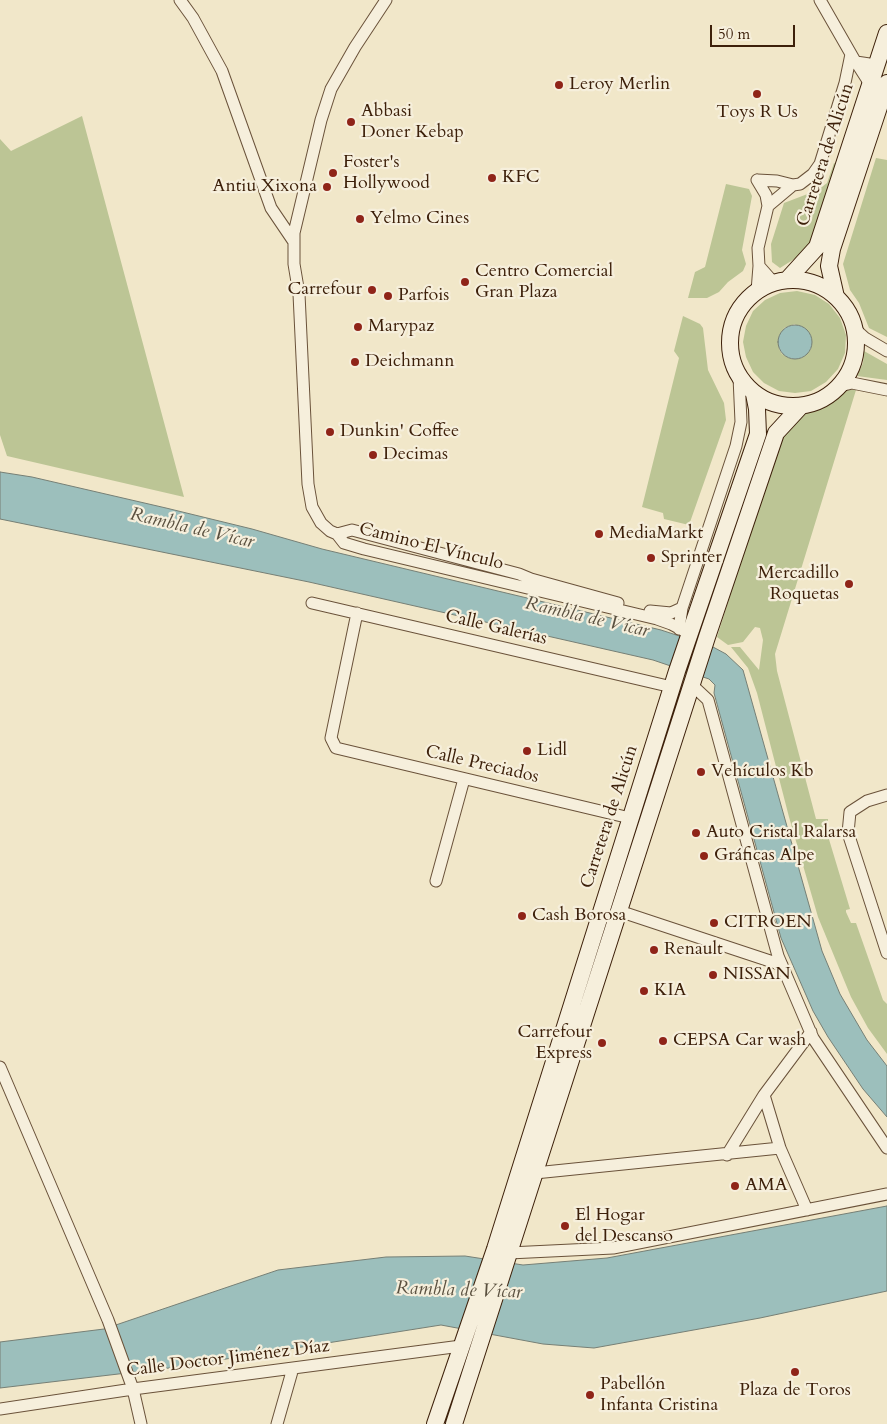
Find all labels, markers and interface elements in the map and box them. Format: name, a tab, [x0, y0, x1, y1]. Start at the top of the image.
scale bar	[712, 15, 797, 47]
text: 50 m	[718, 24, 750, 44]
place label: Leroy Merlin	[569, 74, 670, 96]
marker: Leroy Merlin	[553, 79, 565, 91]
street label: Carretera de Alicún	[793, 81, 859, 229]
marker: Toys R Us	[751, 88, 763, 100]
place label: Abbasi Doner Kebap	[361, 101, 464, 144]
place label: Toys R Us	[716, 102, 798, 124]
marker: Abbasi Doner Kebap	[345, 116, 357, 128]
place label: Foster's Hollywood	[343, 152, 430, 194]
marker: Foster's Hollywood	[327, 167, 339, 179]
place label: KFC	[502, 167, 539, 189]
marker: KFC	[486, 172, 498, 184]
place label: Antiu Xixona	[213, 176, 317, 198]
marker: Antiu Xixona	[321, 181, 333, 193]
place label: Yelmo Cines	[370, 208, 469, 230]
marker: Yelmo Cines	[354, 213, 366, 225]
place label: Centro Comercial Gran Plaza	[475, 261, 613, 304]
marker: Centro Comercial Gran Plaza	[459, 276, 471, 288]
place label: Carrefour	[287, 279, 362, 301]
marker: Carrefour	[366, 284, 378, 296]
place label: Parfois	[398, 285, 449, 307]
marker: Parfois	[382, 290, 394, 302]
place label: Marypaz	[368, 316, 434, 338]
marker: Marypaz	[352, 321, 364, 333]
place label: Deichmann	[365, 351, 454, 373]
marker: Deichmann	[349, 356, 361, 368]
place label: Dunkin' Coffee	[340, 421, 459, 443]
marker: Dunkin' Coffee	[324, 426, 336, 438]
place label: Decimas	[383, 444, 448, 466]
marker: Decimas	[367, 449, 379, 461]
water label: Rambla de Vícar	[128, 504, 256, 554]
street label: Camino El Vínculo	[357, 519, 505, 575]
place label: MediaMarkt	[609, 523, 703, 545]
marker: MediaMarkt	[593, 528, 605, 540]
place label: Sprinter	[661, 547, 722, 569]
marker: Sprinter	[645, 552, 657, 564]
place label: Mercadillo Roquetas	[758, 563, 839, 606]
marker: Mercadillo Roquetas	[843, 578, 855, 590]
water label: Rambla de Vícar	[523, 593, 651, 643]
street label: Calle Galerías	[443, 606, 549, 650]
place label: Lidl	[537, 740, 567, 762]
street label: Calle Preciados	[423, 741, 541, 789]
street label: Carretera de Alicún	[577, 743, 643, 891]
marker: Lidl	[521, 745, 533, 757]
place label: Vehículos Kb	[711, 761, 814, 783]
marker: Vehículos Kb	[695, 766, 707, 778]
place label: Auto Cristal Ralarsa	[706, 822, 856, 844]
marker: Auto Cristal Ralarsa	[690, 827, 702, 839]
place label: Gráficas Alpe	[714, 845, 815, 867]
marker: Gráficas Alpe	[698, 850, 710, 862]
place label: Cash Borosa	[532, 905, 626, 927]
marker: Cash Borosa	[516, 910, 528, 922]
place label: CITROEN	[724, 912, 812, 934]
marker: CITROEN	[708, 917, 720, 929]
place label: Renault	[664, 939, 723, 961]
marker: Renault	[648, 944, 660, 956]
place label: NISSAN	[723, 964, 791, 986]
marker: NISSAN	[707, 969, 719, 981]
place label: KIA	[654, 980, 686, 1002]
marker: KIA	[638, 985, 650, 997]
place label: Carrefour Express	[517, 1022, 592, 1064]
place label: CEPSA Car wash	[673, 1030, 806, 1052]
marker: CEPSA Car wash	[657, 1035, 669, 1047]
marker: Carrefour Express	[596, 1037, 608, 1049]
place label: AMA	[745, 1175, 788, 1197]
marker: AMA	[729, 1180, 741, 1192]
place label: El Hogar del Descanso	[575, 1205, 673, 1248]
marker: El Hogar del Descanso	[559, 1220, 571, 1232]
water label: Rambla de Vícar	[395, 1277, 523, 1305]
street label: Calle Doctor Jiménez Díaz	[125, 1336, 331, 1382]
marker: Plaza de Toros	[789, 1366, 801, 1378]
place label: Pabellón Infanta Cristina	[600, 1374, 718, 1416]
place label: Plaza de Toros	[739, 1380, 851, 1402]
marker: Pabellón Infanta Cristina	[584, 1389, 596, 1401]

